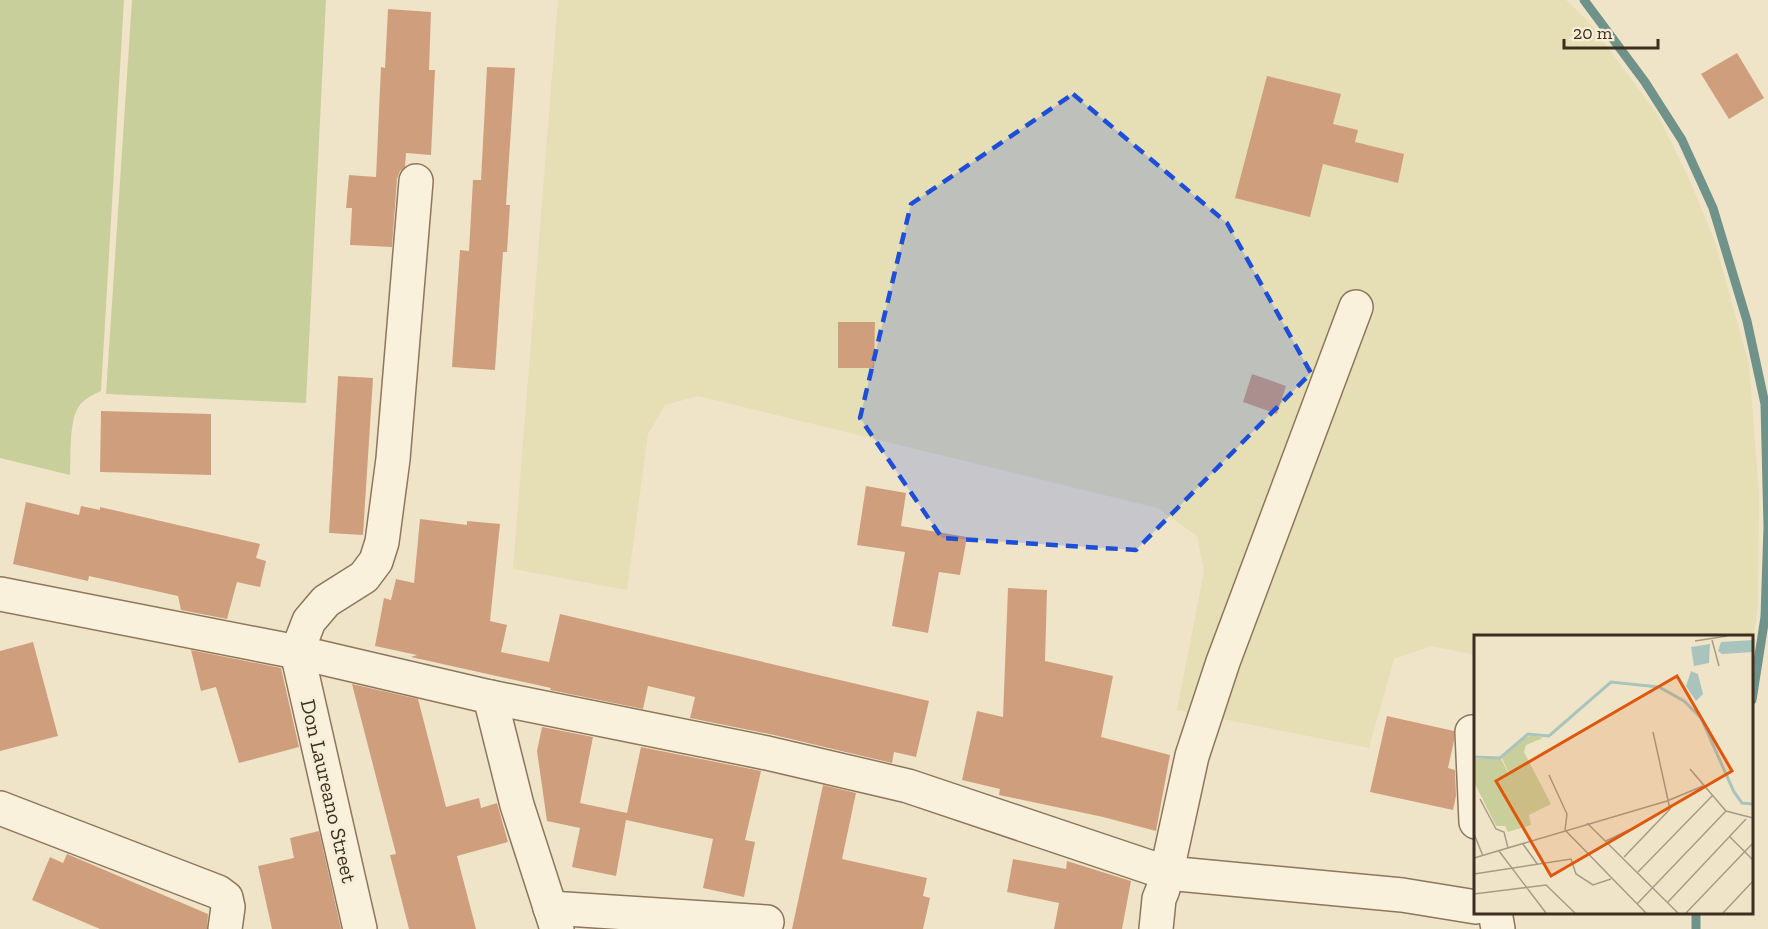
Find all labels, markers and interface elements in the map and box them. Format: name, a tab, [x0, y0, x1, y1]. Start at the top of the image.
scale bar	[1564, 12, 1658, 50]
text: 20 m	[1573, 22, 1613, 44]
inset map	[1474, 635, 1753, 914]
street label: Don Laureano Street	[296, 697, 362, 885]

